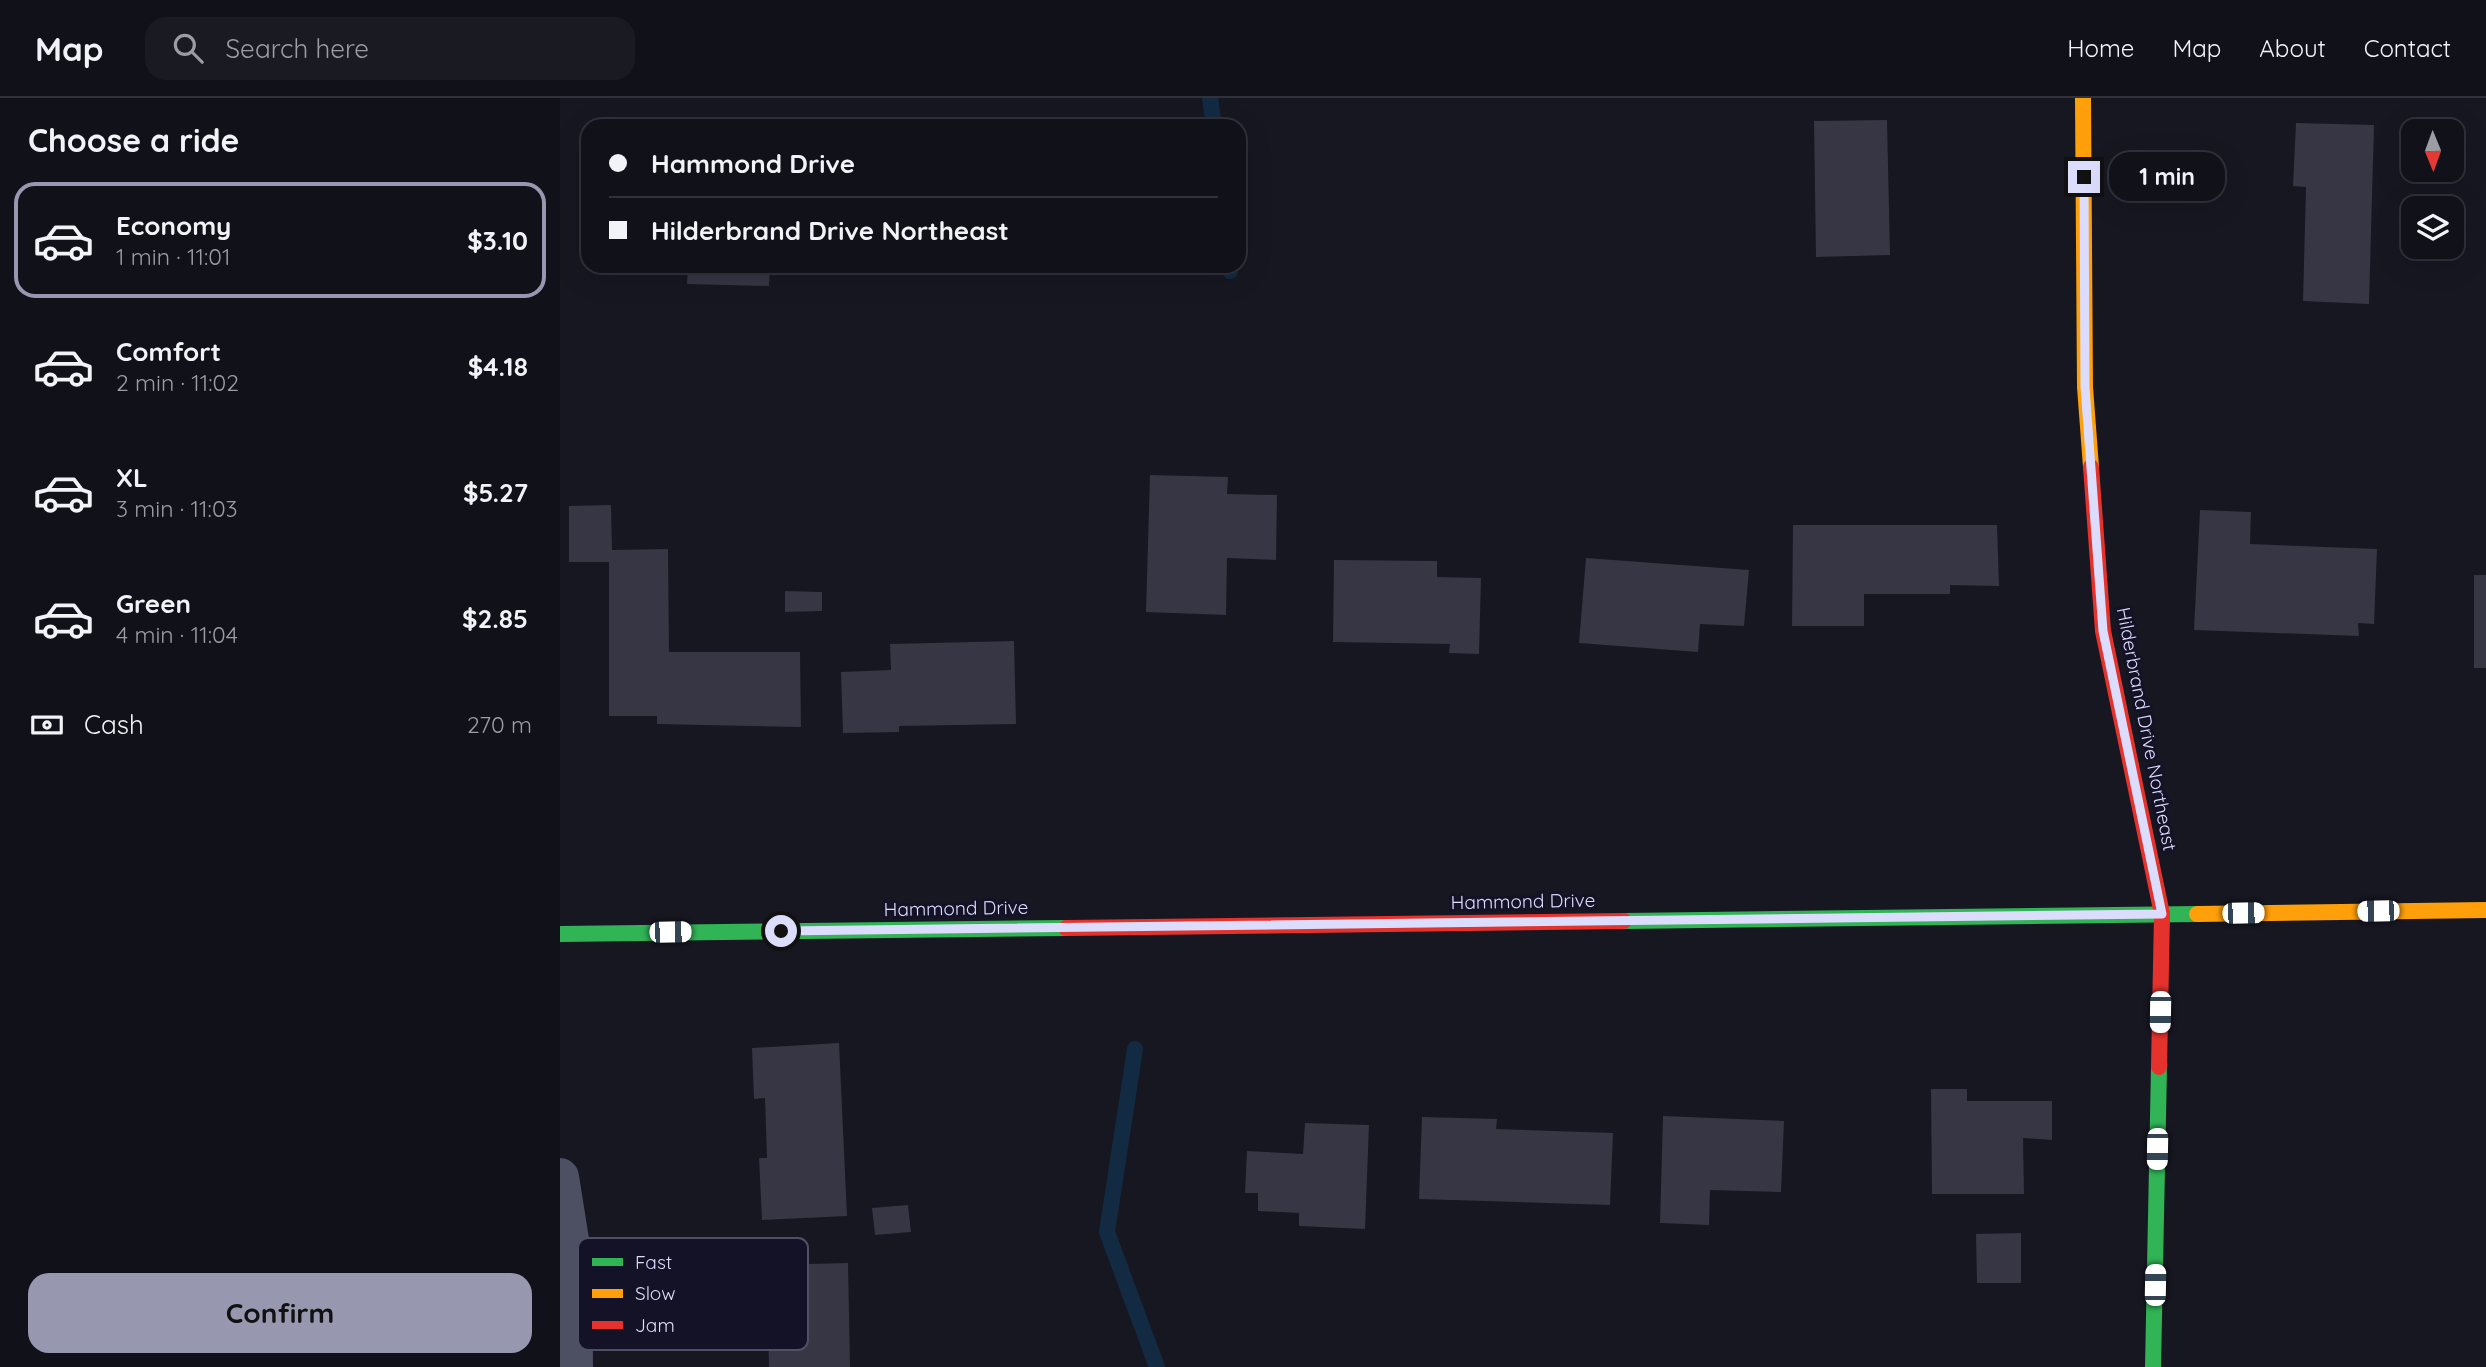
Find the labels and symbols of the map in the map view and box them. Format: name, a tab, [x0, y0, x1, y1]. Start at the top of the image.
north arrow	[2401, 119, 2464, 182]
callout: 1 min	[2108, 153, 2224, 202]
route end	[2068, 161, 2100, 193]
street label: Hilderbrand Drive Northeast	[2112, 605, 2182, 853]
street label: Hammond Drive	[1450, 888, 1596, 914]
street label: Hammond Drive	[883, 895, 1029, 921]
car	[2357, 900, 2400, 922]
car	[2222, 902, 2265, 924]
route start	[765, 915, 797, 947]
car	[649, 921, 692, 943]
car	[2150, 991, 2171, 1033]
car	[2147, 1128, 2168, 1170]
legend	[578, 1238, 808, 1350]
text: Fast	[635, 1250, 672, 1274]
car	[2145, 1264, 2166, 1306]
text: Slow	[635, 1281, 676, 1305]
text: Jam	[635, 1313, 675, 1337]

